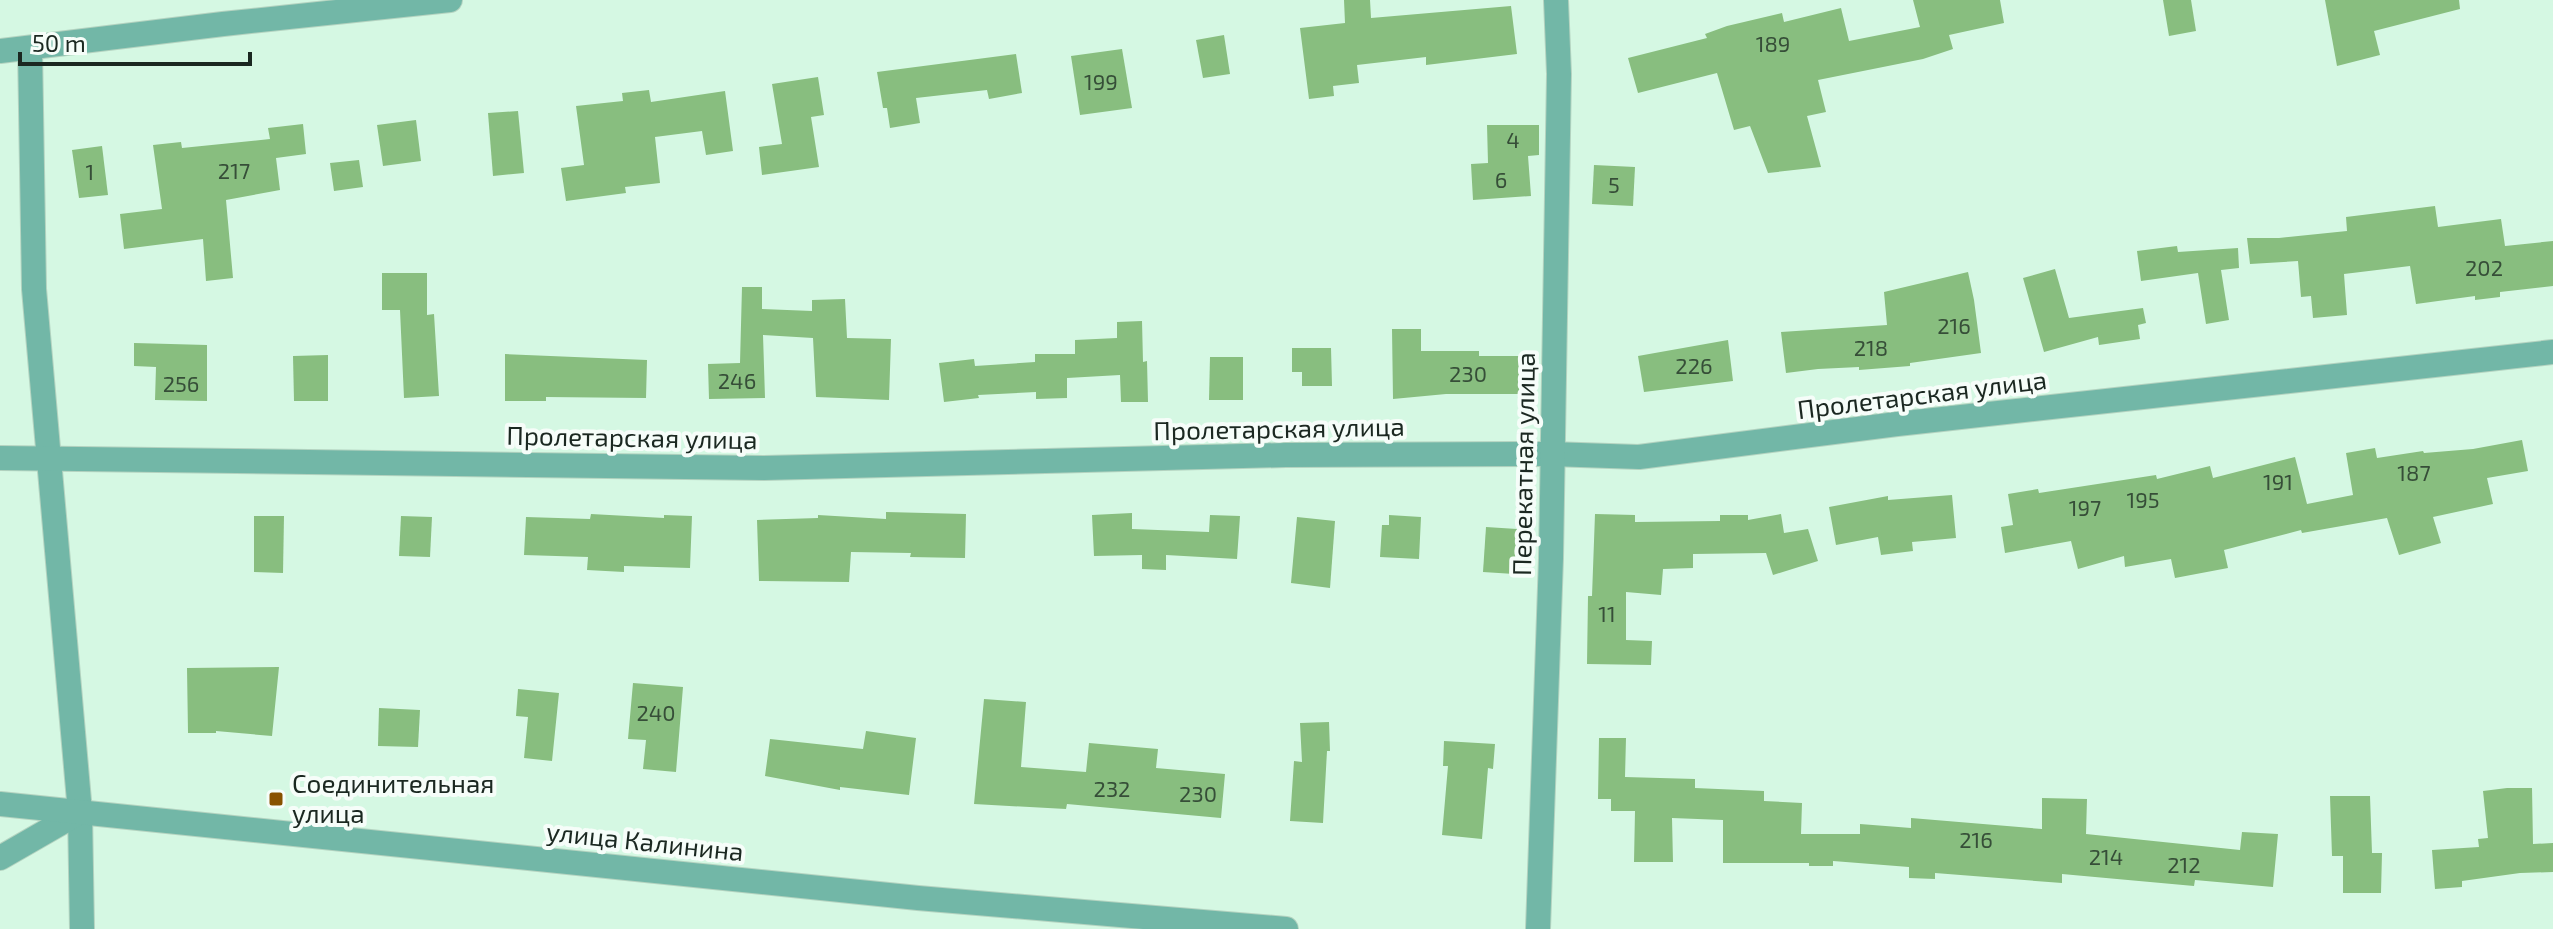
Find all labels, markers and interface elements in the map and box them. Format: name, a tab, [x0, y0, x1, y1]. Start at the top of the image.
scale bar	[20, 16, 250, 66]
text: 50 m	[32, 28, 86, 57]
house number: 189	[1756, 30, 1790, 56]
house number: 199	[1084, 68, 1118, 94]
house number: 4	[1506, 126, 1520, 152]
house number: 217	[218, 157, 250, 183]
house number: 1	[86, 158, 94, 184]
house number: 6	[1495, 166, 1507, 192]
house number: 5	[1608, 171, 1620, 197]
house number: 202	[2465, 254, 2503, 280]
house number: 216	[1937, 312, 1971, 338]
house number: 218	[1854, 334, 1888, 360]
street label: Перекатная улица	[1505, 352, 1541, 576]
house number: 226	[1675, 352, 1713, 378]
house number: 230	[1449, 360, 1487, 386]
street label: Пролетарская улица	[1795, 363, 2048, 425]
house number: 246	[718, 367, 756, 393]
house number: 256	[163, 370, 199, 396]
street label: Пролетарская улица	[1153, 410, 1405, 446]
street label: Пролетарская улица	[506, 419, 758, 455]
house number: 187	[2397, 459, 2431, 485]
house number: 191	[2263, 468, 2293, 494]
house number: 195	[2126, 486, 2160, 512]
house number: 197	[2069, 494, 2101, 520]
house number: 11	[1598, 600, 1616, 626]
house number: 240	[636, 699, 676, 725]
place label: Соединительная улица	[292, 767, 494, 829]
house number: 232	[1094, 775, 1130, 801]
house number: 230	[1179, 780, 1217, 806]
marker: Соединительная улица	[267, 790, 285, 808]
street label: улица Калинина	[545, 815, 745, 867]
house number: 216	[1959, 826, 1993, 852]
house number: 214	[2089, 843, 2123, 869]
house number: 212	[2167, 851, 2201, 877]

